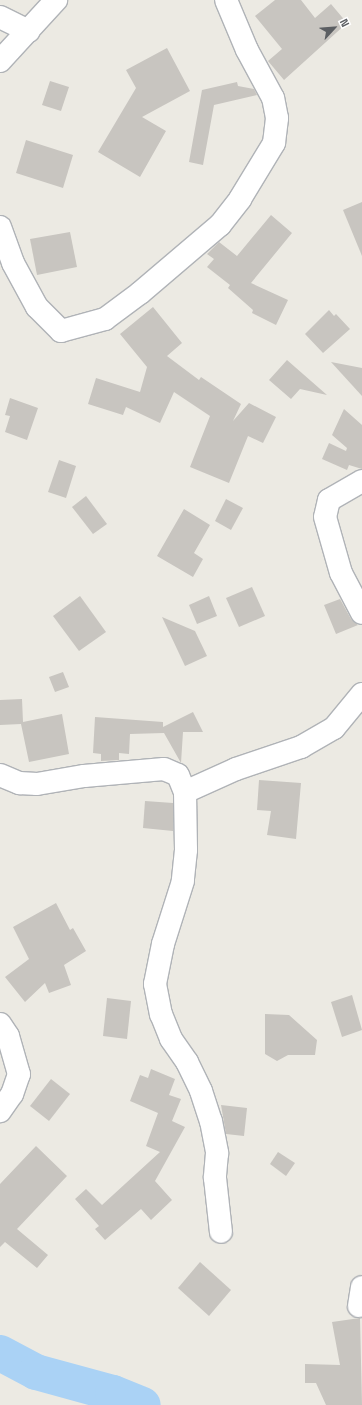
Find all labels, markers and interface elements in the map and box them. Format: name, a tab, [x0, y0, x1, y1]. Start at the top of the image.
north arrow	[314, 8, 354, 48]
text: N	[337, 16, 353, 29]

